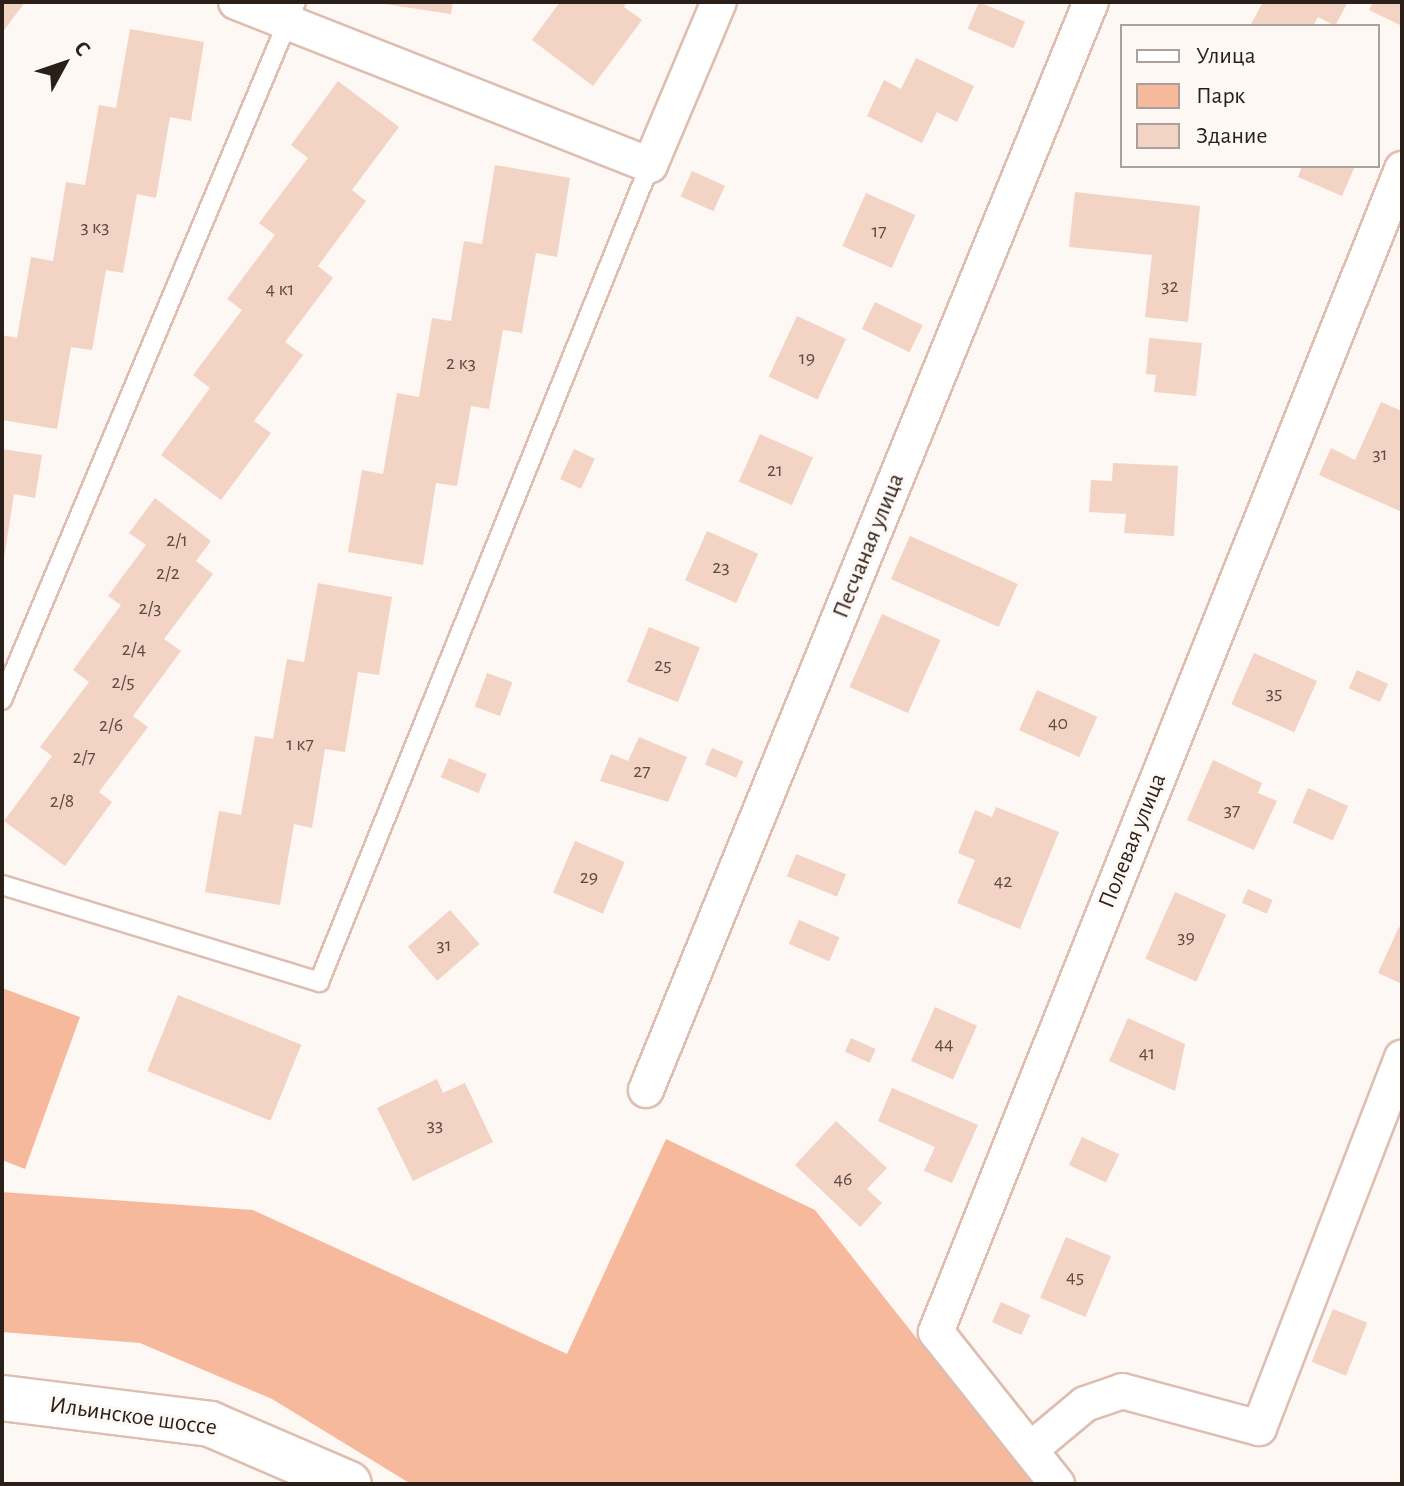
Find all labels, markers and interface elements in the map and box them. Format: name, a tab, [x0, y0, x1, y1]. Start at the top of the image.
north arrow	[24, 24, 104, 104]
legend	[1120, 24, 1380, 168]
text: С	[70, 37, 95, 60]
text: Улица	[1196, 44, 1256, 68]
text: Парк	[1196, 84, 1245, 108]
text: Здание	[1196, 124, 1267, 148]
house number: 3 к3	[81, 215, 109, 239]
house number: 17	[871, 219, 887, 243]
house number: 32	[1161, 274, 1179, 298]
house number: 4 к1	[266, 277, 294, 301]
house number: 19	[799, 346, 815, 370]
house number: 2 к3	[446, 351, 476, 375]
house number: 31	[1372, 442, 1388, 466]
house number: 21	[767, 458, 783, 482]
street label: Песчаная улица	[827, 469, 911, 623]
house number: 2/1	[166, 528, 188, 552]
house number: 23	[712, 555, 730, 579]
house number: 2/2	[156, 561, 180, 585]
house number: 2/3	[138, 596, 162, 620]
house number: 2/4	[122, 637, 146, 661]
house number: 25	[654, 653, 672, 677]
house number: 2/5	[111, 670, 135, 694]
house number: 35	[1266, 681, 1282, 705]
house number: 40	[1048, 711, 1068, 735]
house number: 2/6	[99, 713, 123, 737]
house number: 1 к7	[286, 732, 314, 756]
house number: 2/7	[72, 745, 96, 769]
house number: 27	[633, 759, 651, 783]
street label: Полевая улица	[1093, 769, 1173, 913]
house number: 2/8	[50, 789, 74, 813]
house number: 37	[1224, 798, 1240, 822]
house number: 29	[580, 865, 598, 889]
house number: 42	[994, 869, 1012, 893]
house number: 39	[1177, 925, 1195, 949]
house number: 31	[436, 933, 452, 957]
house number: 44	[934, 1032, 954, 1056]
house number: 41	[1139, 1041, 1155, 1065]
house number: 33	[427, 1113, 443, 1137]
house number: 46	[833, 1167, 853, 1191]
house number: 45	[1066, 1265, 1084, 1289]
street label: Ильинское шоссе	[47, 1391, 219, 1443]

